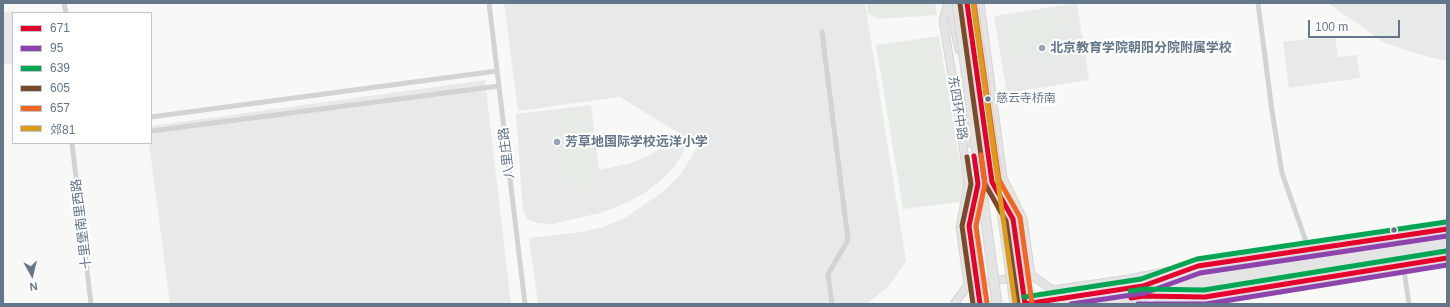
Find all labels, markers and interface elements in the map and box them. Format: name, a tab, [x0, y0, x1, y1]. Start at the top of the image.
legend	[12, 12, 152, 144]
scale bar	[1310, 12, 1402, 38]
text: 100 m	[1315, 20, 1348, 34]
text: 671	[50, 21, 70, 35]
place label: 北京教育学院朝阳分院附属学校	[1050, 40, 1232, 56]
text: 95	[50, 41, 63, 55]
marker: 北京教育学院朝阳分院附属学校	[1037, 43, 1047, 53]
text: 639	[50, 61, 70, 75]
street label: 东四环中路	[944, 75, 970, 141]
text: 605	[50, 81, 70, 95]
place label: 慈云寺桥南	[996, 92, 1056, 106]
marker: 慈云寺桥南	[983, 94, 993, 104]
text: 657	[50, 101, 70, 115]
text: 郊81	[50, 123, 75, 137]
street label: 八里庄路	[496, 126, 518, 180]
place label: 芳草地国际学校远洋小学	[565, 134, 708, 150]
marker: 芳草地国际学校远洋小学	[552, 137, 562, 147]
street label: 十里堡南里西路	[69, 178, 95, 270]
unlabelled marker	[1389, 225, 1399, 235]
north arrow	[12, 255, 52, 295]
text: N	[29, 280, 38, 293]

